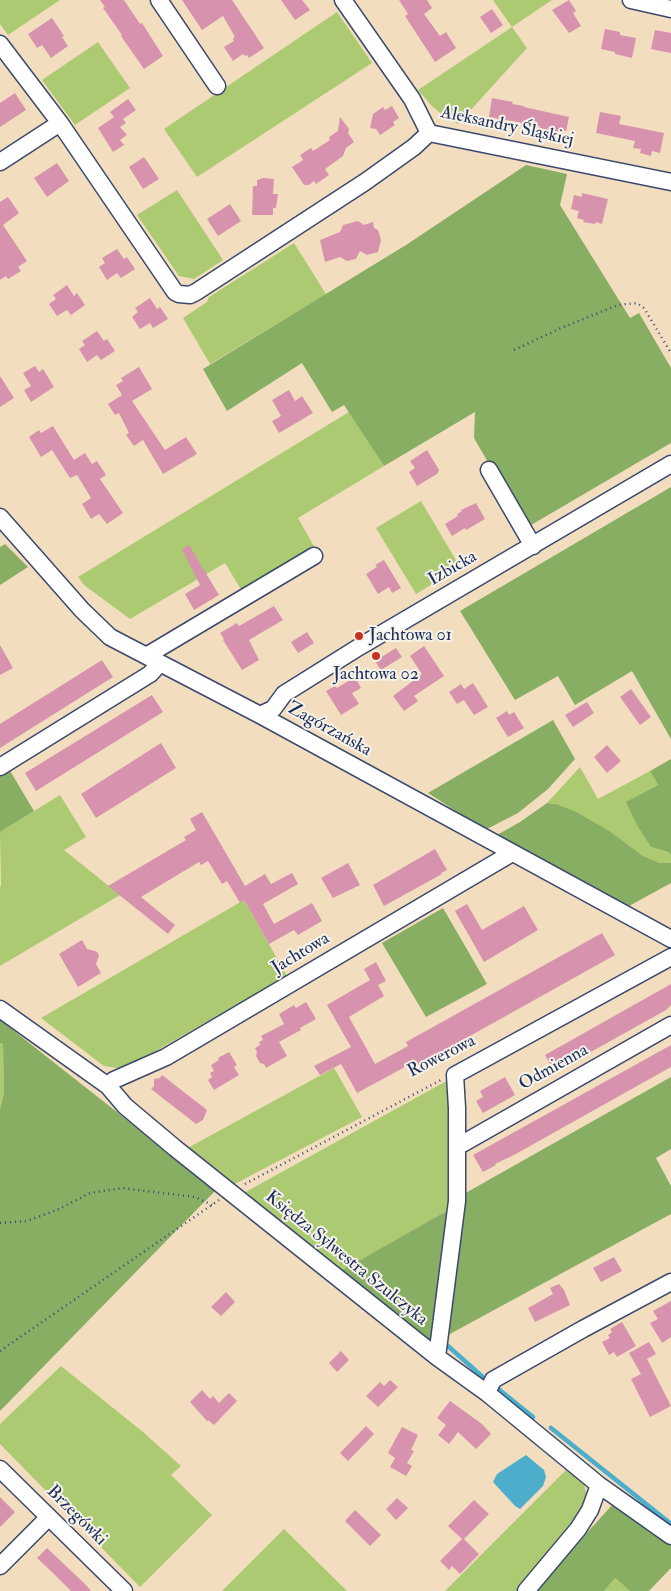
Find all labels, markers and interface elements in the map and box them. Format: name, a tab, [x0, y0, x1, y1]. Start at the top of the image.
street label: Aleksandry Śląskiej	[439, 102, 575, 152]
street label: Izbicka	[425, 547, 481, 591]
place label: Jachtowa 01	[369, 625, 452, 647]
marker: Jachtowa 01	[353, 630, 365, 642]
marker: Jachtowa 02	[370, 650, 382, 662]
place label: Jachtowa 02	[333, 664, 419, 686]
street label: Zagórzańska	[283, 698, 375, 762]
street label: Jachtowa	[268, 928, 334, 980]
street label: Rowerowa	[404, 1031, 480, 1083]
street label: Odmienna	[516, 1040, 592, 1096]
street label: Księdza Sylwestra Szulczyka	[260, 1187, 432, 1331]
street label: Brzegówki	[41, 1481, 111, 1551]

